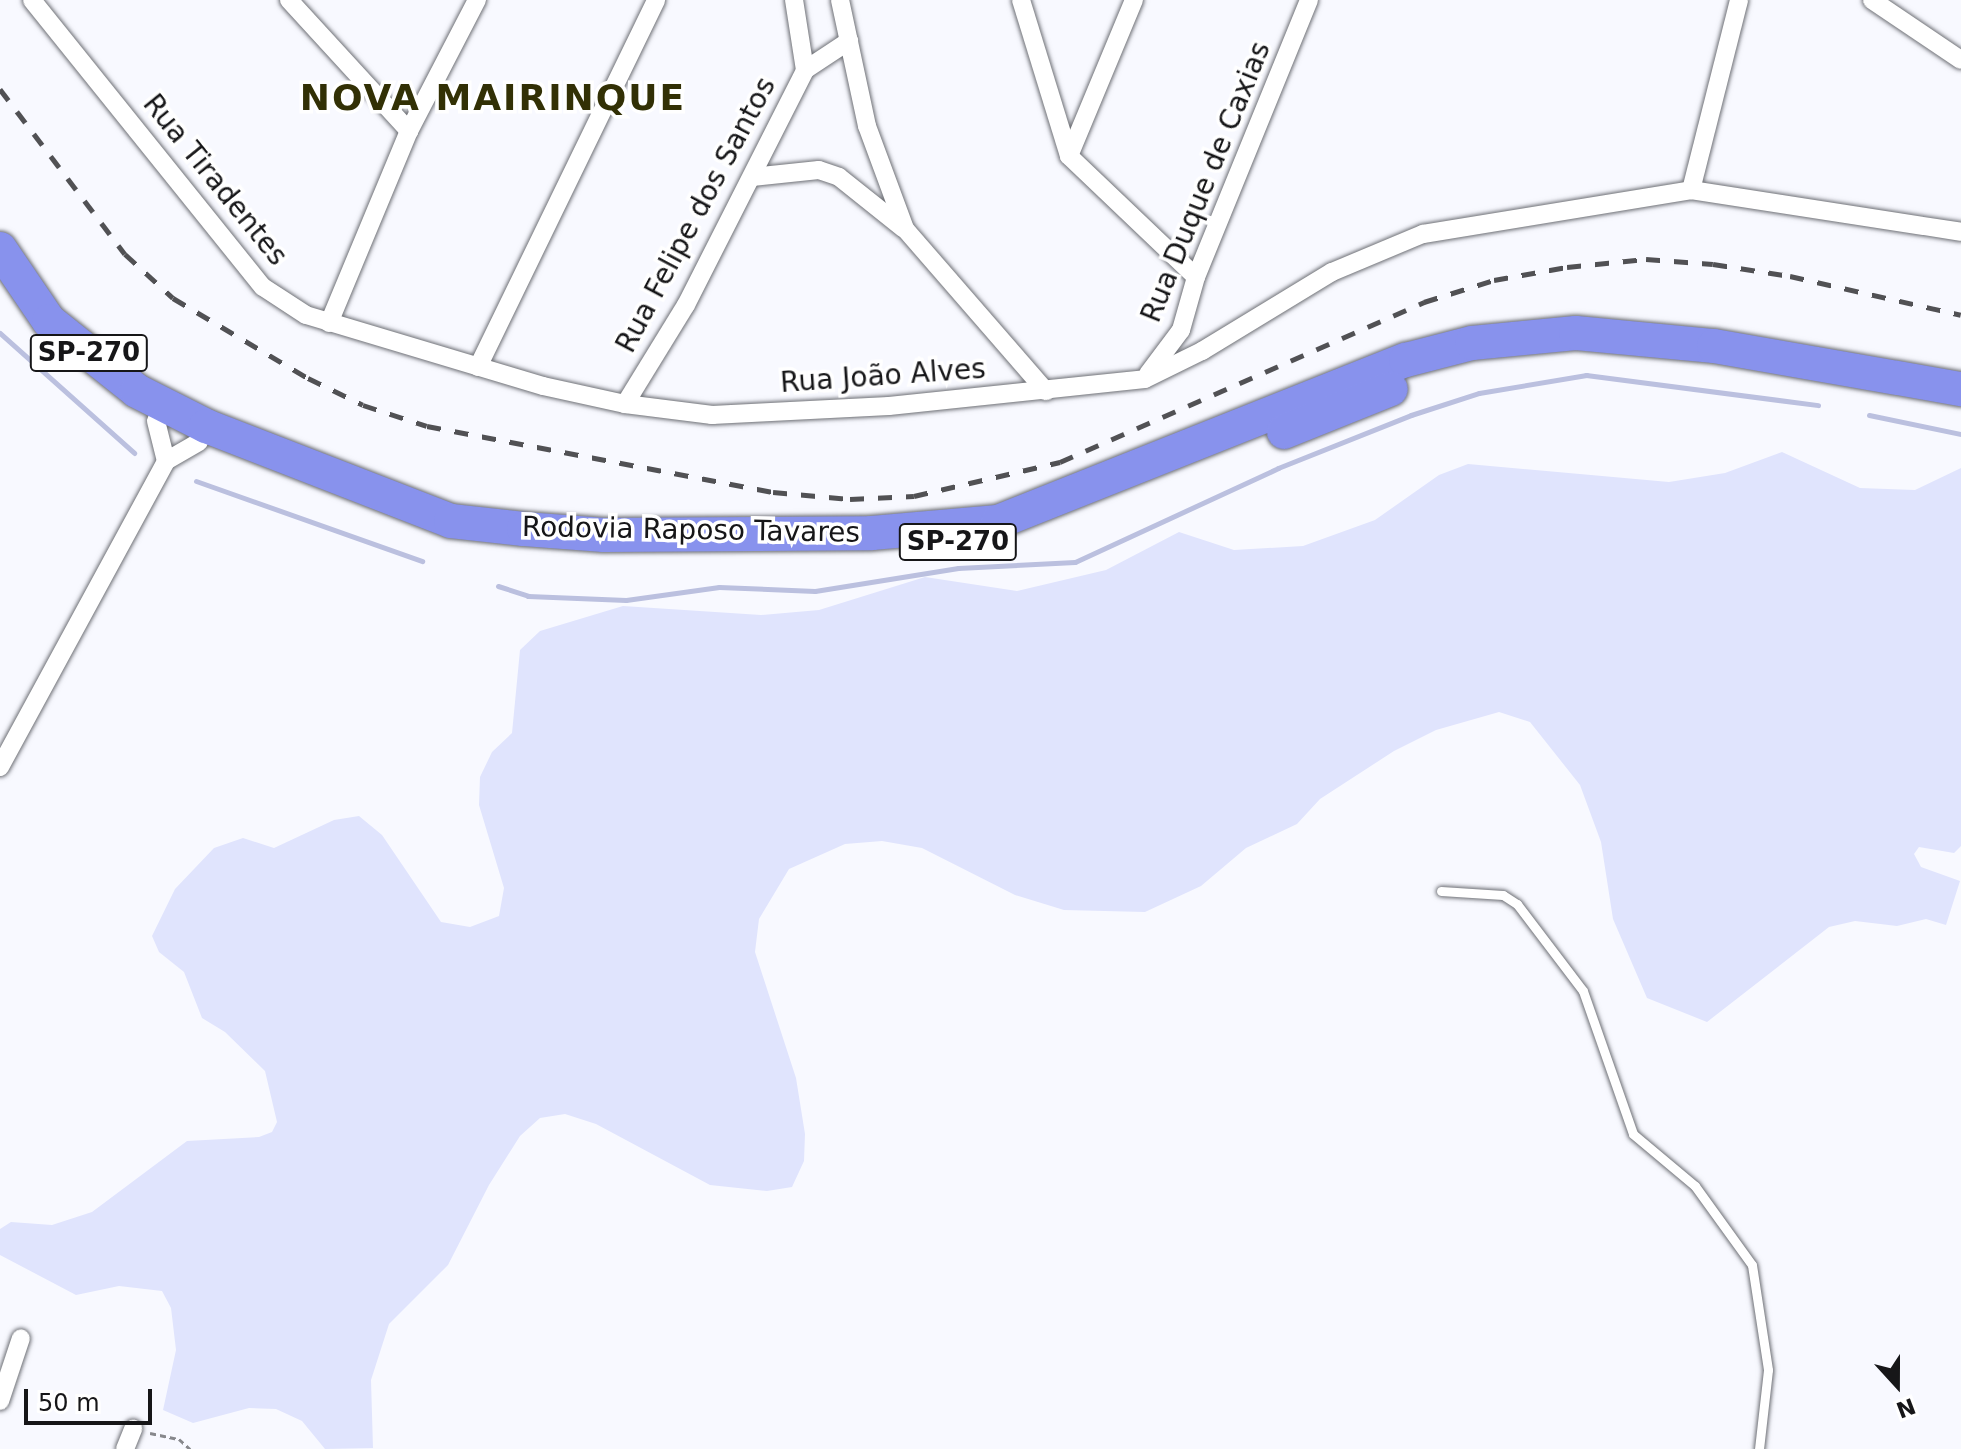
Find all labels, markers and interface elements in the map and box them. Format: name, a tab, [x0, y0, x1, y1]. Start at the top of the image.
street label: Rua Duque de Caxias	[1134, 37, 1278, 327]
street label: Rua Felipe dos Santos	[609, 72, 783, 358]
district label: NOVA MAIRINQUE	[300, 76, 686, 120]
street label: Rua Tiradentes	[136, 88, 294, 272]
road number: SP-270	[29, 331, 149, 375]
street label: Rua João Alves	[779, 352, 987, 400]
street label: Rodovia Raposo Tavares	[522, 510, 860, 550]
road number: SP-270	[898, 520, 1018, 564]
north arrow	[1857, 1345, 1937, 1425]
scale bar	[28, 1373, 156, 1423]
text: 50 m	[38, 1389, 100, 1417]
text: N	[1893, 1393, 1919, 1423]

